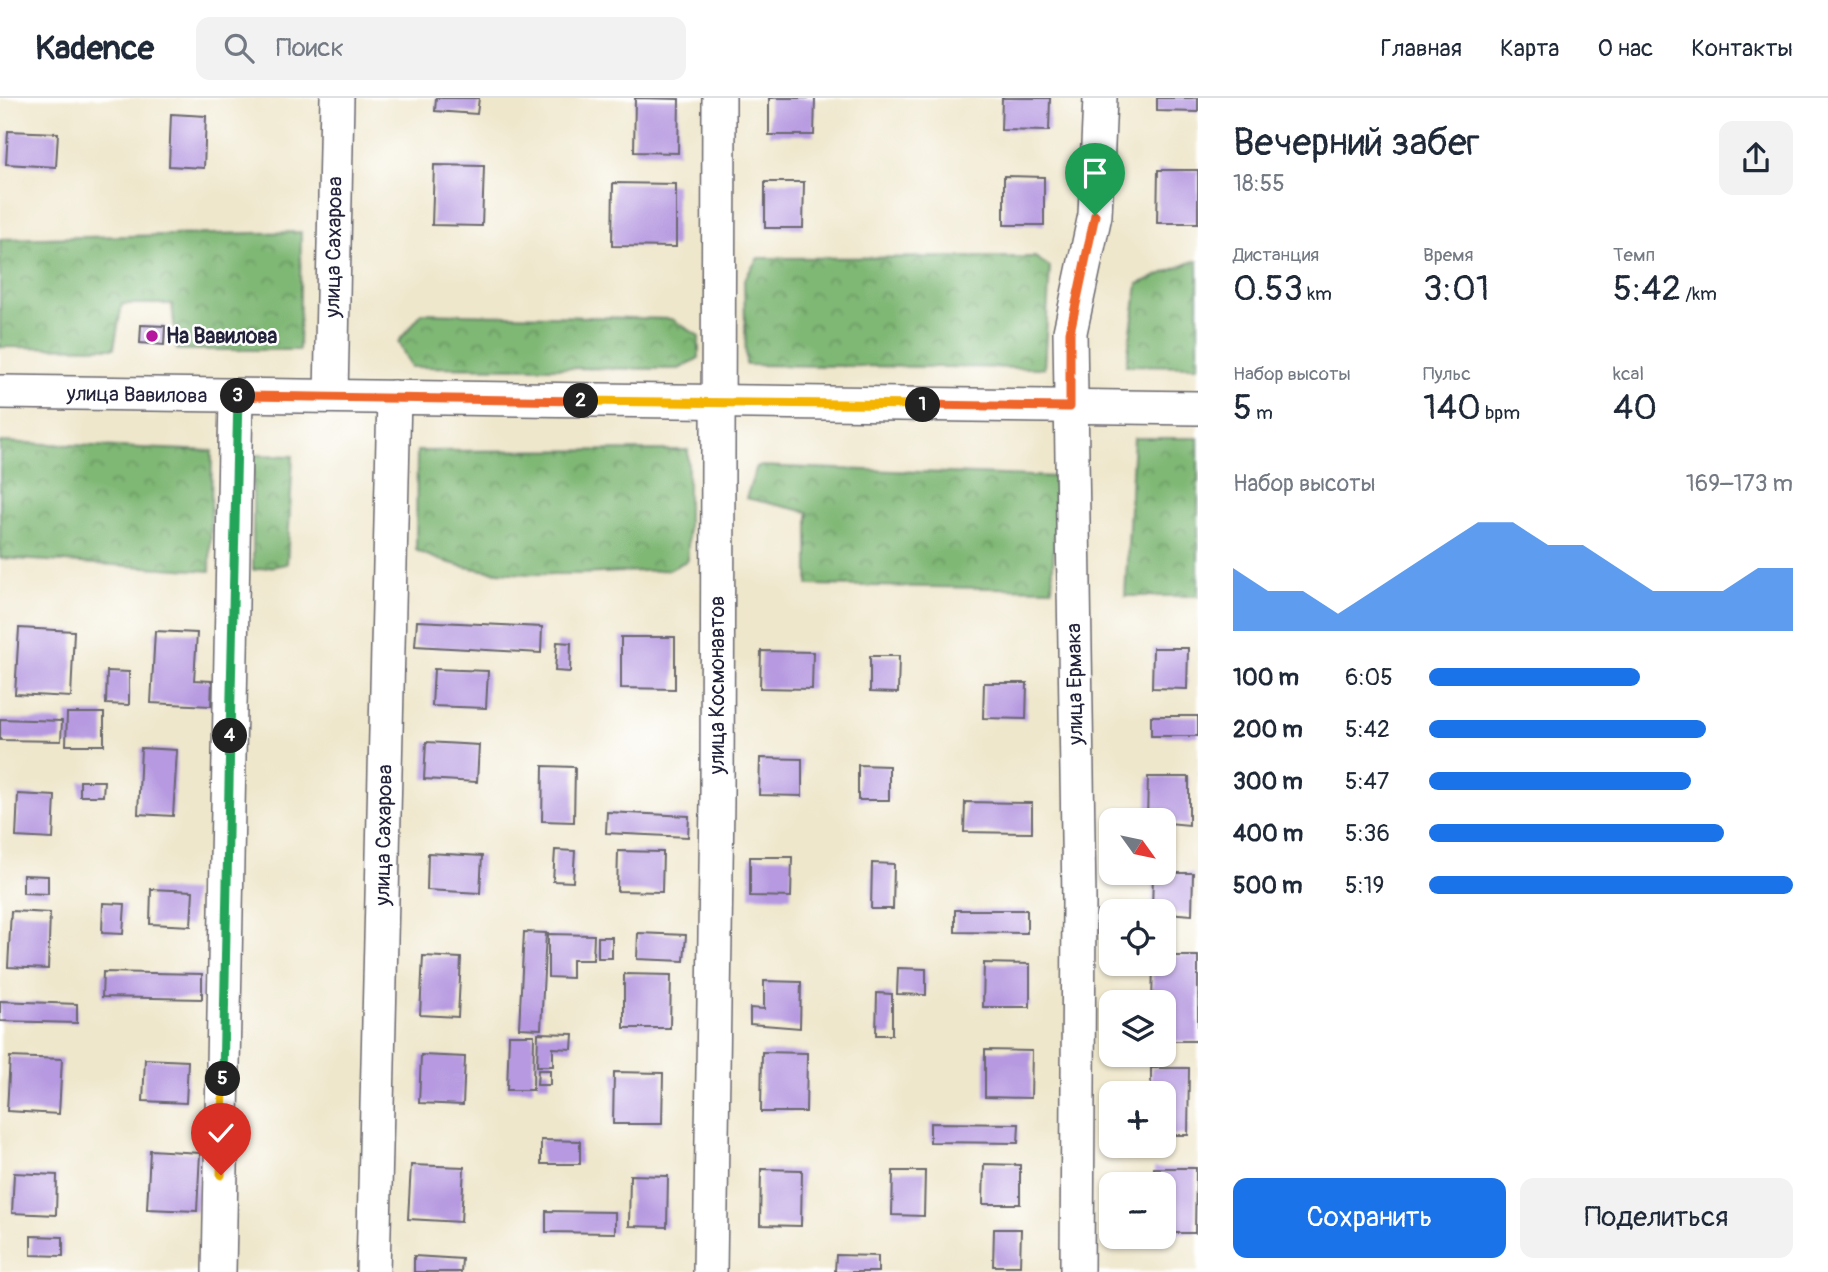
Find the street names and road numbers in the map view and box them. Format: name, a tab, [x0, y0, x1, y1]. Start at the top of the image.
street label: улица Сахарова	[319, 176, 349, 319]
street label: улица Вавилова	[65, 380, 208, 410]
street label: улица Космонавтов	[704, 596, 731, 775]
street label: улица Ермака	[1060, 623, 1090, 746]
street label: улица Сахарова	[369, 764, 399, 907]

